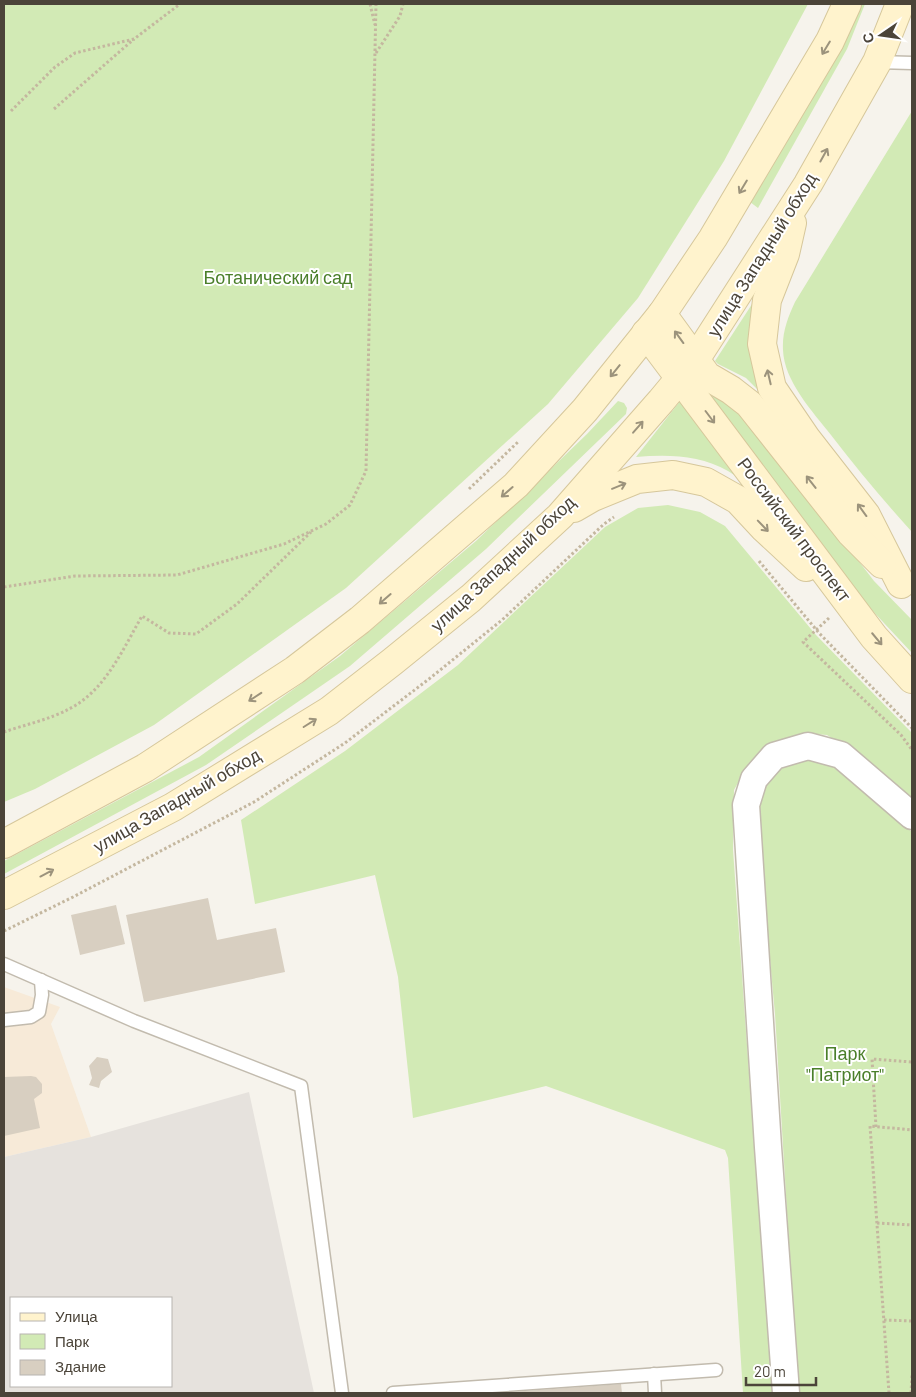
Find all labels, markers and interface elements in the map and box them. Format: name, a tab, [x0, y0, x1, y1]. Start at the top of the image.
north arrow	[856, 10, 906, 60]
text: С	[858, 31, 877, 45]
one-way arrow	[821, 40, 831, 55]
one-way arrow	[819, 148, 829, 163]
street label: улица Западный обход	[702, 168, 821, 341]
one-way arrow	[737, 180, 747, 194]
park label: Ботанический сад	[204, 266, 353, 288]
one-way arrow	[674, 330, 684, 344]
one-way arrow	[610, 365, 621, 378]
one-way arrow	[764, 370, 773, 386]
one-way arrow	[705, 410, 715, 424]
one-way arrow	[633, 421, 644, 434]
street label: Российский проспект	[733, 453, 856, 606]
one-way arrow	[806, 475, 816, 489]
one-way arrow	[611, 481, 626, 491]
one-way arrow	[501, 487, 514, 498]
street label: улица Западный обход	[426, 490, 579, 636]
one-way arrow	[857, 503, 867, 517]
one-way arrow	[757, 520, 769, 532]
one-way arrow	[378, 593, 391, 605]
one-way arrow	[871, 632, 882, 645]
one-way arrow	[248, 691, 262, 702]
one-way arrow	[302, 717, 316, 727]
street label: улица Западный обход	[89, 743, 264, 857]
one-way arrow	[40, 868, 55, 878]
park label: Парк "Патриот"	[806, 1042, 884, 1085]
legend	[10, 1297, 172, 1387]
text: Улица	[55, 1307, 98, 1325]
text: Парк	[55, 1332, 89, 1350]
scale bar	[746, 1354, 816, 1386]
text: Здание	[55, 1357, 106, 1375]
text: 20 m	[754, 1362, 786, 1380]

